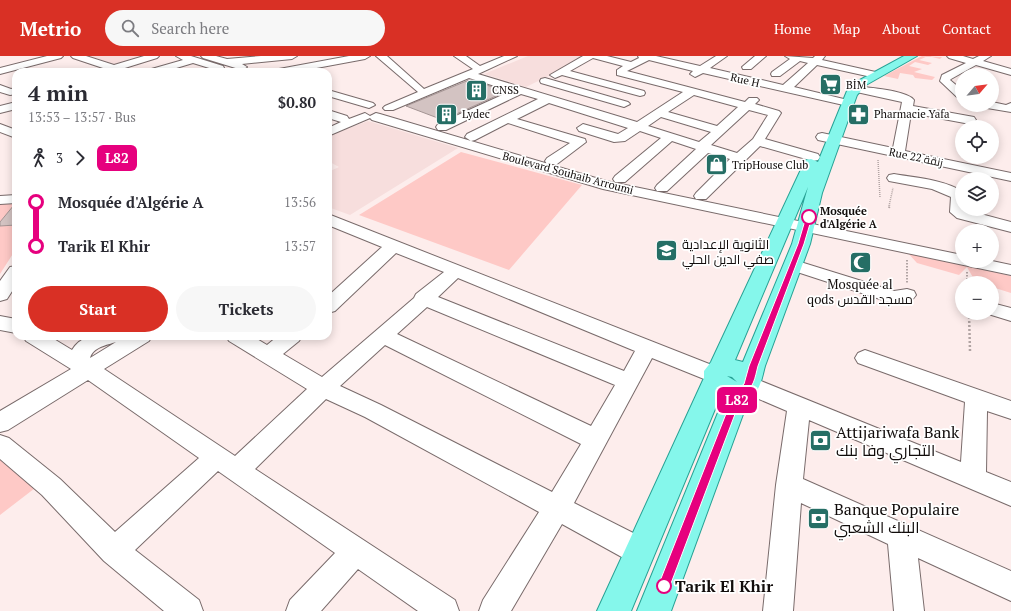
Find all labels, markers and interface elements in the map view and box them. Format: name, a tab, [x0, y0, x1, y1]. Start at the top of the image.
search box	[105, 10, 385, 46]
text: Metrio	[20, 16, 81, 41]
icon: search	[119, 17, 141, 39]
text: Search here	[151, 18, 229, 38]
text: Home	[774, 19, 811, 38]
text: Map	[833, 19, 860, 38]
text: About	[882, 19, 920, 38]
text: Contact	[942, 19, 991, 38]
north arrow	[955, 68, 999, 112]
map controls	[955, 68, 999, 320]
street label: Rue H	[729, 70, 761, 90]
supermarket icon: BİM	[817, 72, 843, 98]
building icon: CNSS	[464, 77, 490, 103]
text: 4 min	[28, 78, 88, 107]
place label: BİM	[846, 78, 867, 92]
place label: CNSS	[492, 83, 519, 97]
text: $0.80	[278, 92, 316, 112]
building icon: Lydec	[433, 101, 459, 127]
pharmacy icon: Pharmacie Yafa	[845, 101, 871, 127]
place label: Lydec	[462, 107, 490, 121]
place label: Pharmacie Yafa	[874, 107, 950, 121]
text: 13:53 – 13:57 · Bus	[28, 108, 136, 126]
button: locate	[955, 120, 999, 164]
street label: Rue 22 زنقة	[888, 144, 945, 170]
icon: walk	[28, 147, 50, 169]
icon: forward	[69, 147, 91, 169]
text: L82	[105, 148, 129, 167]
text: 3	[56, 149, 63, 167]
street label: Boulevard Souhaib Arroumi	[501, 149, 635, 197]
shop icon: TripHouse Club	[703, 152, 729, 178]
place label: TripHouse Club	[732, 158, 808, 172]
button: layers	[955, 172, 999, 216]
text: Mosquée d'Algérie A	[58, 192, 203, 212]
text: 13:56	[284, 193, 316, 211]
place label: Mosquée d'Algérie A	[820, 204, 878, 231]
marker: Mosquée d'Algérie A	[801, 209, 817, 225]
button: +	[955, 224, 999, 268]
place label: الثانوية الإعدادية صفي الدين الحلي	[682, 235, 774, 270]
text: Tarik El Khir	[58, 236, 150, 256]
text: 13:57	[284, 237, 316, 255]
school or university icon: الثانوية الإعدادية صفي الدين الحلي	[654, 238, 680, 264]
mosque icon: Mosquée al qods مسجد القدس	[847, 249, 873, 275]
place label: Mosquée al qods مسجد القدس	[807, 275, 913, 308]
button: −	[955, 276, 999, 320]
button: Start	[28, 286, 168, 332]
button: Tickets	[176, 286, 316, 332]
line badge: L82	[714, 387, 760, 413]
text: L82	[725, 390, 749, 409]
place label: Attijariwafa Bank التجاري وفا بنك	[836, 421, 960, 464]
bank icon: Attijariwafa Bank التجاري وفا بنك	[808, 428, 834, 454]
place label: Banque Populaire البنك الشعبي	[834, 498, 959, 541]
bank icon: Banque Populaire البنك الشعبي	[806, 505, 832, 531]
place label: Tarik El Khir	[675, 575, 773, 597]
marker: Tarik El Khir	[656, 578, 672, 594]

